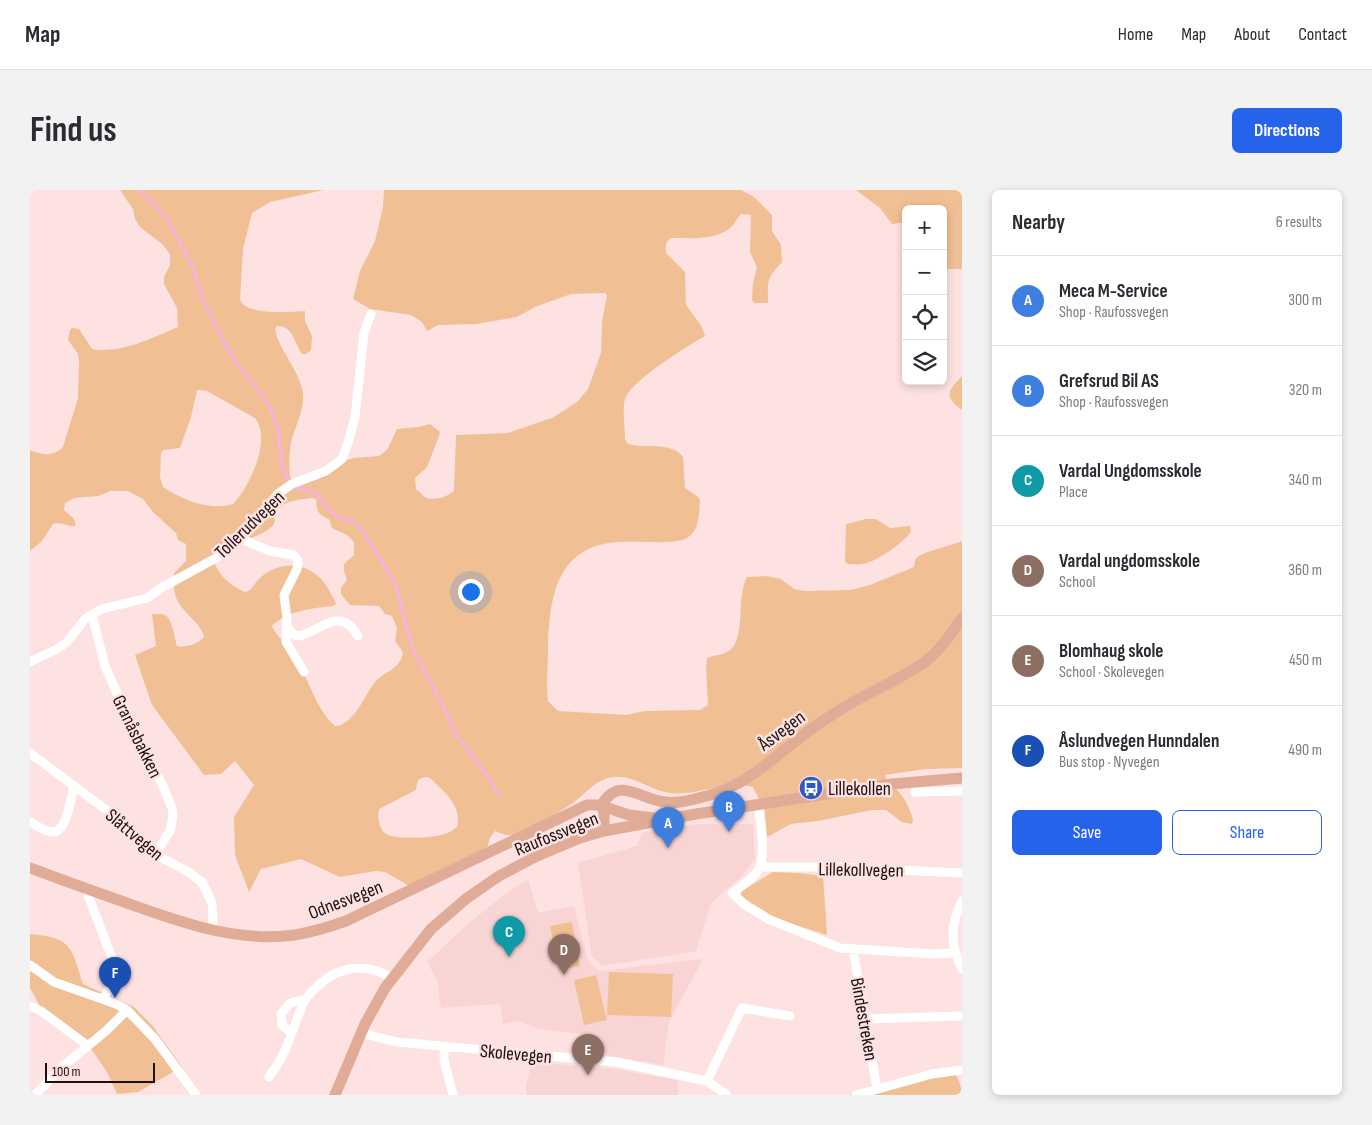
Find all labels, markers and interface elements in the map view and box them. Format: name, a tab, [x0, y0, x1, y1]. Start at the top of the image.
text: Map	[25, 20, 60, 49]
text: Home	[1118, 24, 1153, 45]
text: Map	[1181, 24, 1206, 45]
text: About	[1234, 24, 1270, 45]
text: Contact	[1298, 24, 1347, 45]
button: Directions	[1232, 108, 1342, 153]
text: Find us	[30, 109, 117, 152]
map controls	[902, 205, 947, 385]
button: +	[902, 205, 947, 250]
text: Nearby	[1012, 210, 1065, 235]
text: 6 results	[1276, 213, 1322, 232]
button: −	[902, 250, 947, 295]
text: Meca M-Service	[1059, 280, 1168, 303]
text: A	[1024, 291, 1032, 310]
text: 300 m	[1288, 291, 1322, 310]
button: locate	[902, 295, 947, 340]
text: Shop · Raufossvegen	[1059, 303, 1169, 322]
button: layers	[902, 340, 947, 385]
text: Grefsrud Bil AS	[1059, 370, 1159, 393]
text: B	[1024, 381, 1032, 400]
text: 320 m	[1289, 381, 1322, 400]
text: Shop · Raufossvegen	[1059, 393, 1169, 412]
text: Vardal Ungdomsskole	[1059, 460, 1202, 483]
text: C	[1024, 471, 1032, 490]
text: 340 m	[1289, 471, 1322, 490]
text: Place	[1059, 483, 1088, 502]
street label: Tollerudvegen	[210, 486, 290, 564]
text: Vardal ungdomsskole	[1059, 550, 1200, 573]
text: D	[1024, 561, 1032, 580]
text: 360 m	[1288, 561, 1322, 580]
text: School	[1059, 573, 1095, 592]
your location	[458, 579, 484, 605]
text: Blomhaug skole	[1059, 640, 1163, 663]
text: E	[1025, 651, 1031, 670]
text: 450 m	[1289, 651, 1322, 670]
text: School · Skolevegen	[1059, 663, 1164, 682]
street label: Granåsbakken	[107, 691, 167, 782]
street label: Åsvegen	[753, 706, 810, 757]
text: Åslundvegen Hunndalen	[1059, 730, 1219, 753]
text: F	[1025, 741, 1031, 760]
text: 490 m	[1288, 741, 1322, 760]
text: Bus stop · Nyvegen	[1059, 753, 1160, 772]
bus stop icon: Lillekollen	[798, 775, 824, 801]
place label: Lillekollen	[828, 778, 891, 801]
pin: B	[713, 791, 745, 832]
street label: Slåttvegen	[100, 804, 168, 866]
street label: Raufossvegen	[511, 807, 602, 862]
pin: A	[652, 807, 684, 848]
button: Save	[1012, 810, 1162, 855]
button: Share	[1172, 810, 1322, 855]
street label: Lillekollvegen	[818, 858, 904, 883]
street label: Odnesvegen	[305, 876, 386, 925]
pin: C	[493, 916, 525, 957]
pin: D	[548, 934, 580, 975]
pin: F	[99, 957, 131, 998]
street label: Bindestreken	[845, 976, 882, 1063]
pin: E	[572, 1034, 604, 1075]
street label: Skolevegen	[479, 1040, 553, 1069]
scale bar	[45, 1060, 155, 1083]
text: 100 m	[52, 1063, 81, 1080]

